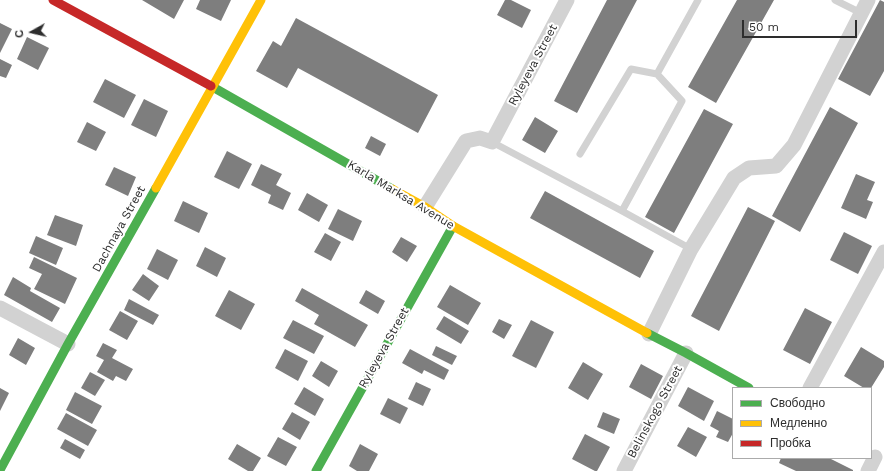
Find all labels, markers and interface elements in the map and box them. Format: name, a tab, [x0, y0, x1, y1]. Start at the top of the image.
north arrow	[12, 12, 52, 52]
scale bar	[744, 12, 859, 38]
text: 50 m	[749, 20, 779, 34]
street label: Ryleyeva Street	[505, 22, 561, 108]
text: С	[13, 29, 27, 39]
street label: Karla Marksa Avenue	[345, 157, 457, 233]
street label: Dachnaya Street	[89, 183, 149, 275]
street label: Ryleyeva Street	[356, 305, 412, 391]
street label: Belinskogo Street	[624, 363, 686, 461]
legend	[732, 387, 872, 459]
text: Свободно	[770, 396, 825, 410]
text: Медленно	[770, 416, 827, 430]
text: Пробка	[770, 436, 811, 450]

